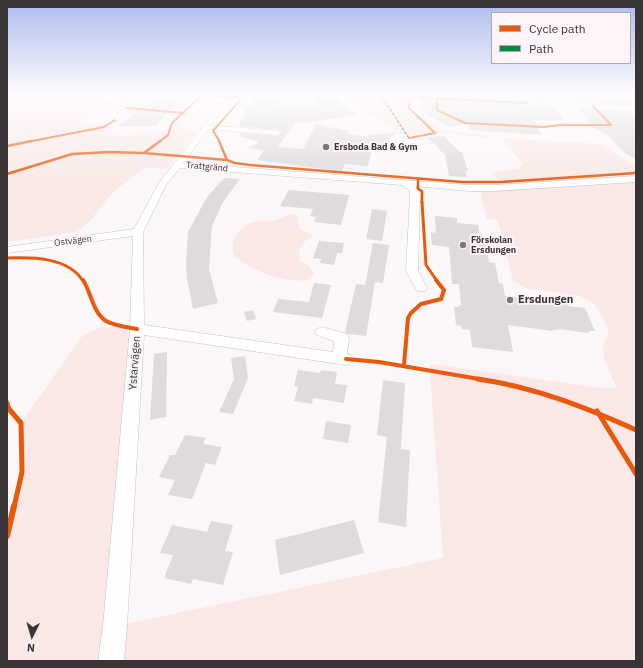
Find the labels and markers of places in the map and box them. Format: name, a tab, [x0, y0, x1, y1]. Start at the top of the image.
marker: Ersboda Bad & Gym	[321, 142, 331, 152]
place label: Ersboda Bad & Gym	[334, 142, 418, 152]
place label: Förskolan Ersdungen	[471, 235, 516, 256]
marker: Förskolan Ersdungen	[458, 240, 468, 250]
place label: Ersdungen	[518, 293, 573, 307]
marker: Ersdungen	[505, 295, 515, 305]

